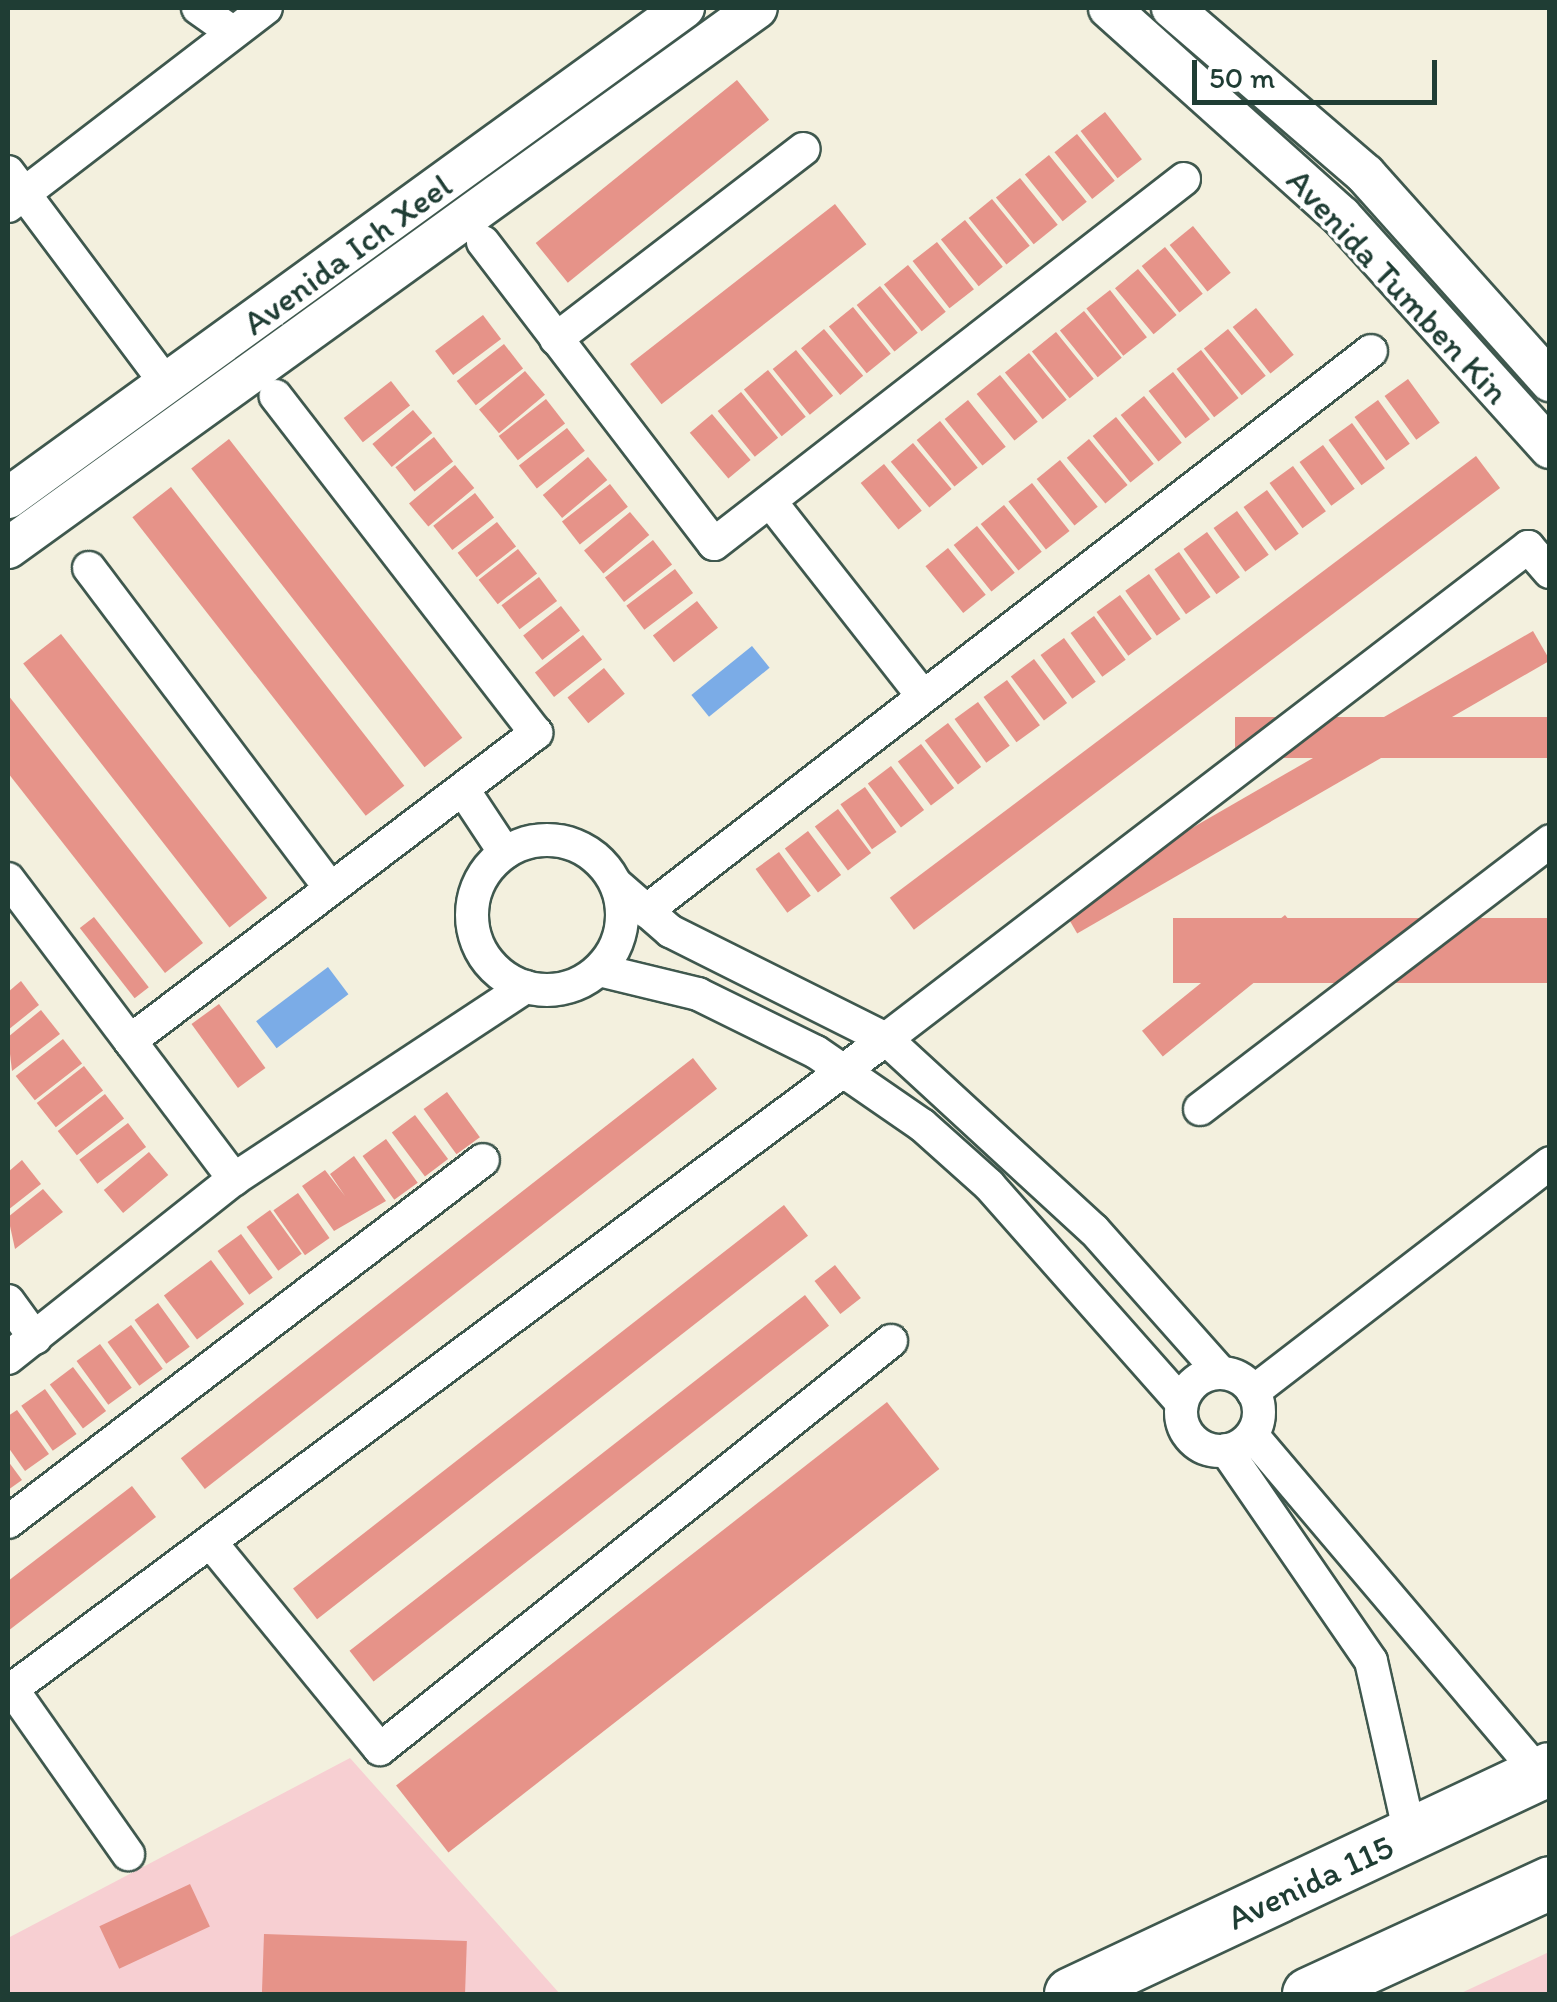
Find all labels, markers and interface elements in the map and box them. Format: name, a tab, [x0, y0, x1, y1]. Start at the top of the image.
scale bar	[1197, 40, 1442, 102]
text: 50 m	[1209, 59, 1275, 96]
street label: Avenida Tumben Kin	[1278, 159, 1518, 413]
street label: Avenida Ich Xeel	[234, 164, 460, 344]
street label: Avenida 115	[1220, 1825, 1400, 1939]

